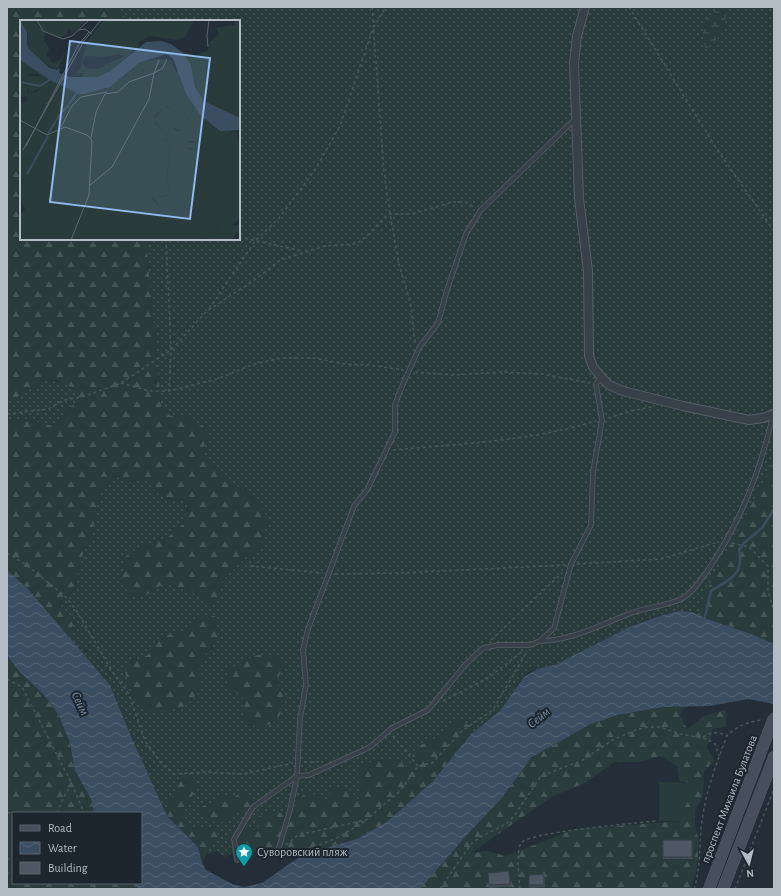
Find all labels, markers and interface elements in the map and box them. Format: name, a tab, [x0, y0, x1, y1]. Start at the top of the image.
inset map	[20, 20, 240, 240]
water label: Сейм	[69, 690, 91, 718]
water label: Сейм	[525, 705, 553, 731]
street label: проспект Михаила Булатова	[699, 733, 760, 865]
legend	[12, 812, 142, 884]
text: Road	[48, 822, 72, 834]
text: Water	[48, 842, 77, 854]
place icon: Суворовский пляж	[234, 842, 254, 867]
north arrow	[729, 844, 769, 884]
place label: Суворовский пляж	[257, 846, 348, 859]
text: Building	[48, 862, 88, 874]
text: N	[746, 868, 755, 879]

